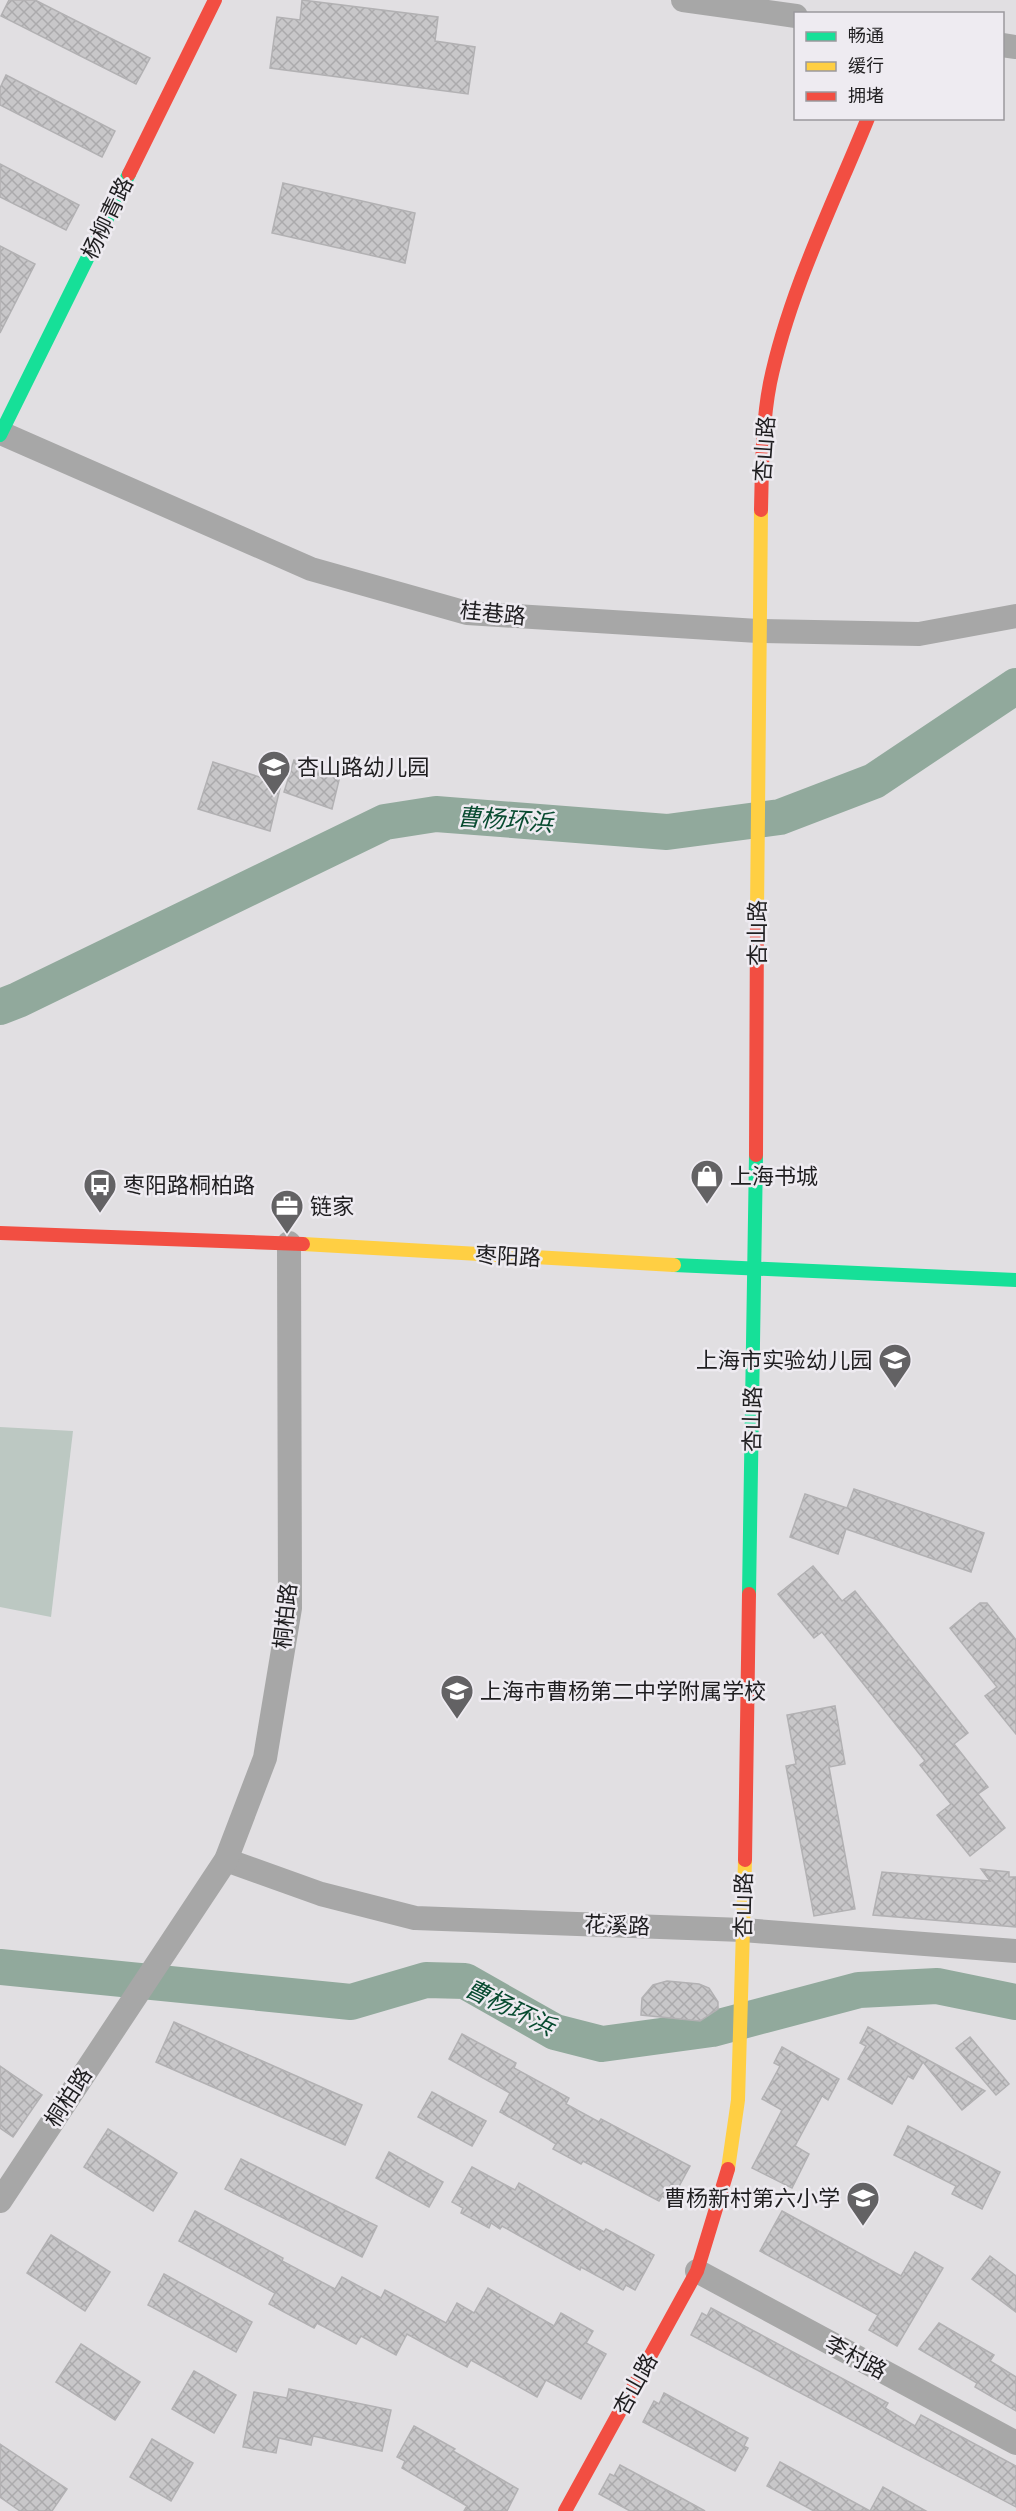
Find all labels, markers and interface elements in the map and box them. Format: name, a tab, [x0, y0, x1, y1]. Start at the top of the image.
legend	[794, 12, 1004, 120]
text: 畅通	[848, 22, 884, 49]
text: 缓行	[848, 52, 884, 79]
text: 拥堵	[848, 82, 884, 109]
street label: 杨柳青路	[72, 171, 142, 265]
street label: 杏山路	[745, 415, 783, 483]
street label: 桂巷路	[458, 593, 528, 633]
school or university icon: 杏山路幼儿园	[256, 749, 292, 796]
place label: 杏山路幼儿园	[297, 750, 429, 784]
water label: 曹杨环浜	[456, 798, 556, 840]
street label: 杏山路	[740, 900, 774, 966]
shop icon: 上海书城	[689, 1158, 725, 1205]
place label: 上海书城	[730, 1159, 818, 1193]
bus stop icon: 枣阳路桐柏路	[82, 1167, 118, 1214]
place label: 枣阳路桐柏路	[123, 1168, 255, 1202]
office icon: 链家	[269, 1188, 305, 1235]
place label: 链家	[310, 1189, 354, 1223]
street label: 枣阳路	[474, 1237, 542, 1275]
school or university icon: 上海市实验幼儿园	[877, 1342, 913, 1389]
place label: 上海市实验幼儿园	[696, 1343, 872, 1377]
street label: 杏山路	[734, 1386, 770, 1452]
street label: 桐柏路	[265, 1581, 305, 1651]
school or university icon: 上海市曹杨第二中学附属学校	[439, 1673, 475, 1720]
place label: 上海市曹杨第二中学附属学校	[480, 1674, 766, 1708]
street label: 杏山路	[725, 1872, 761, 1938]
street label: 花溪路	[583, 1907, 651, 1943]
water label: 曹杨环浜	[459, 1970, 563, 2045]
street label: 桐柏路	[36, 2060, 100, 2134]
school or university icon: 曹杨新村第六小学	[845, 2180, 881, 2227]
place label: 曹杨新村第六小学	[664, 2181, 840, 2215]
street label: 李村路	[819, 2326, 893, 2388]
street label: 杏山路	[604, 2347, 666, 2421]

